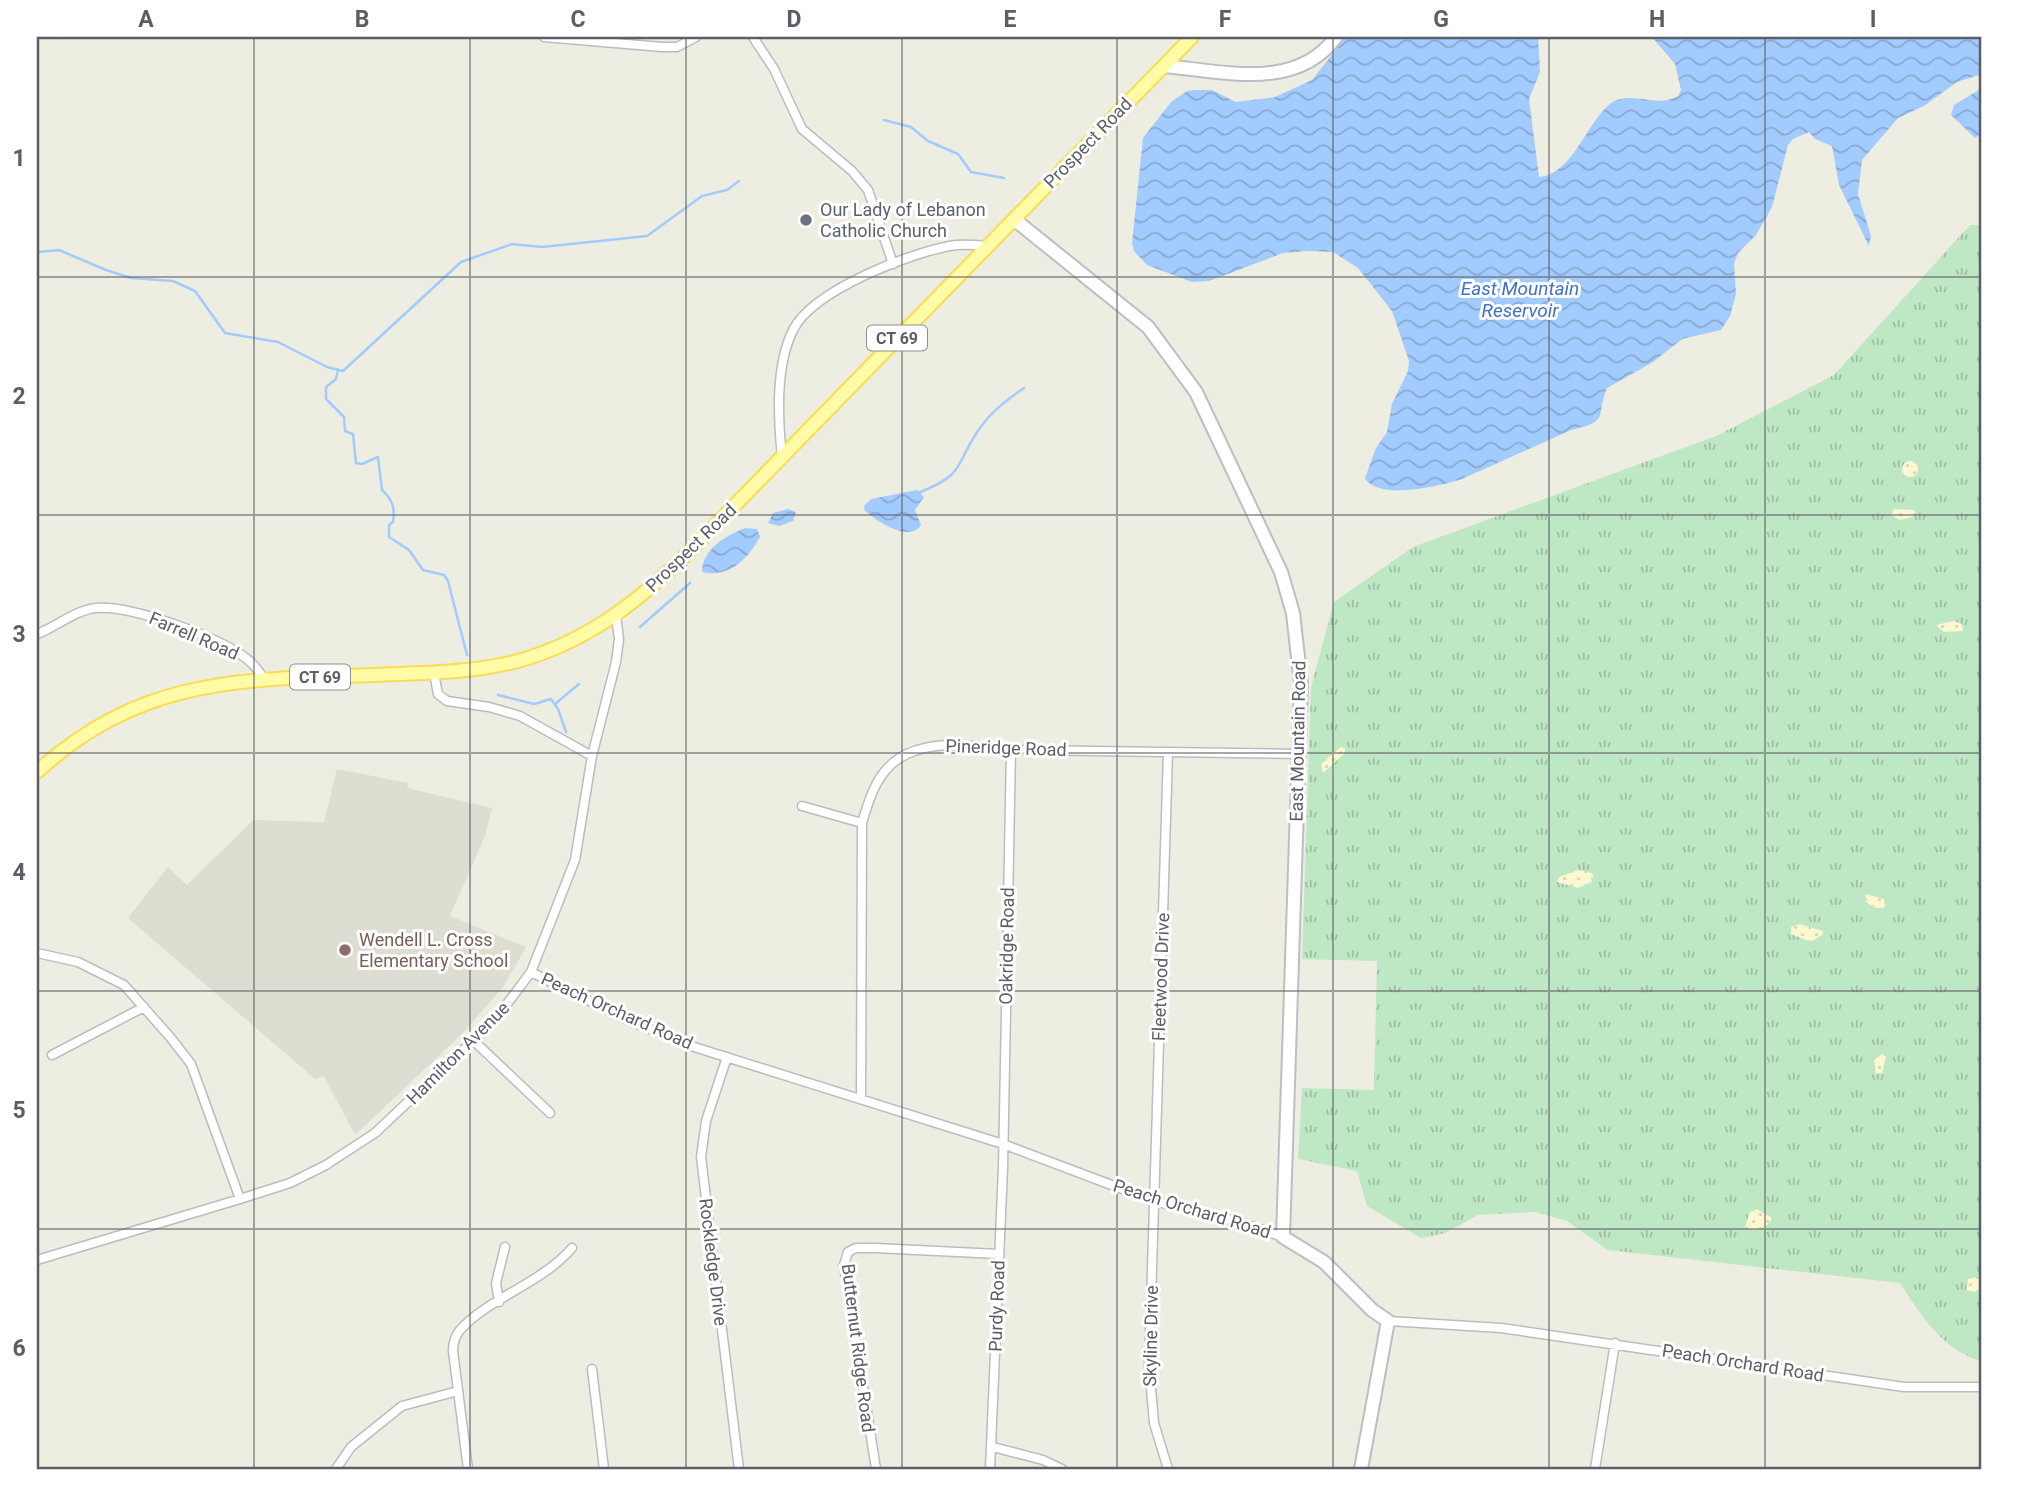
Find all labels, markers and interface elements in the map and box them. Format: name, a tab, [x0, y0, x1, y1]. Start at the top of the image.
text: A	[138, 6, 154, 33]
text: B	[355, 6, 369, 33]
text: C	[570, 6, 586, 33]
text: D	[787, 6, 801, 33]
text: E	[1004, 6, 1017, 33]
text: F	[1219, 6, 1232, 33]
text: G	[1433, 6, 1449, 33]
text: H	[1649, 6, 1665, 33]
text: I	[1870, 6, 1876, 33]
street label: Prospect Road	[1039, 93, 1136, 192]
text: 1	[12, 145, 26, 172]
place label: Our Lady of Lebanon Catholic Church	[820, 199, 986, 241]
marker: Our Lady of Lebanon Catholic Church	[798, 212, 814, 228]
water label: East Mountain Reservoir	[1461, 277, 1579, 322]
road number: CT 69	[867, 326, 927, 350]
text: 2	[12, 383, 26, 410]
street label: Prospect Road	[641, 499, 740, 596]
street label: Farrell Road	[146, 607, 242, 664]
text: 3	[12, 621, 26, 648]
street label: East Mountain Road	[1286, 660, 1309, 822]
road number: CT 69	[290, 664, 350, 690]
street label: Pineridge Road	[945, 735, 1067, 760]
text: 4	[12, 859, 26, 886]
street label: Oakridge Road	[995, 887, 1018, 1005]
street label: Fleetwood Drive	[1148, 912, 1173, 1042]
place label: Wendell L. Cross Elementary School	[359, 929, 508, 971]
marker: Wendell L. Cross Elementary School	[337, 942, 353, 958]
street label: Peach Orchard Road	[538, 968, 696, 1053]
street label: Hamilton Avenue	[402, 997, 513, 1108]
text: 5	[12, 1097, 26, 1124]
street label: Peach Orchard Road	[1111, 1175, 1273, 1242]
street label: Rockledge Drive	[695, 1197, 732, 1327]
street label: Purdy Road	[984, 1260, 1009, 1352]
street label: Butternut Ridge Road	[838, 1262, 879, 1433]
street label: Skyline Drive	[1139, 1285, 1162, 1387]
text: 6	[12, 1335, 26, 1362]
street label: Peach Orchard Road	[1661, 1339, 1826, 1386]

